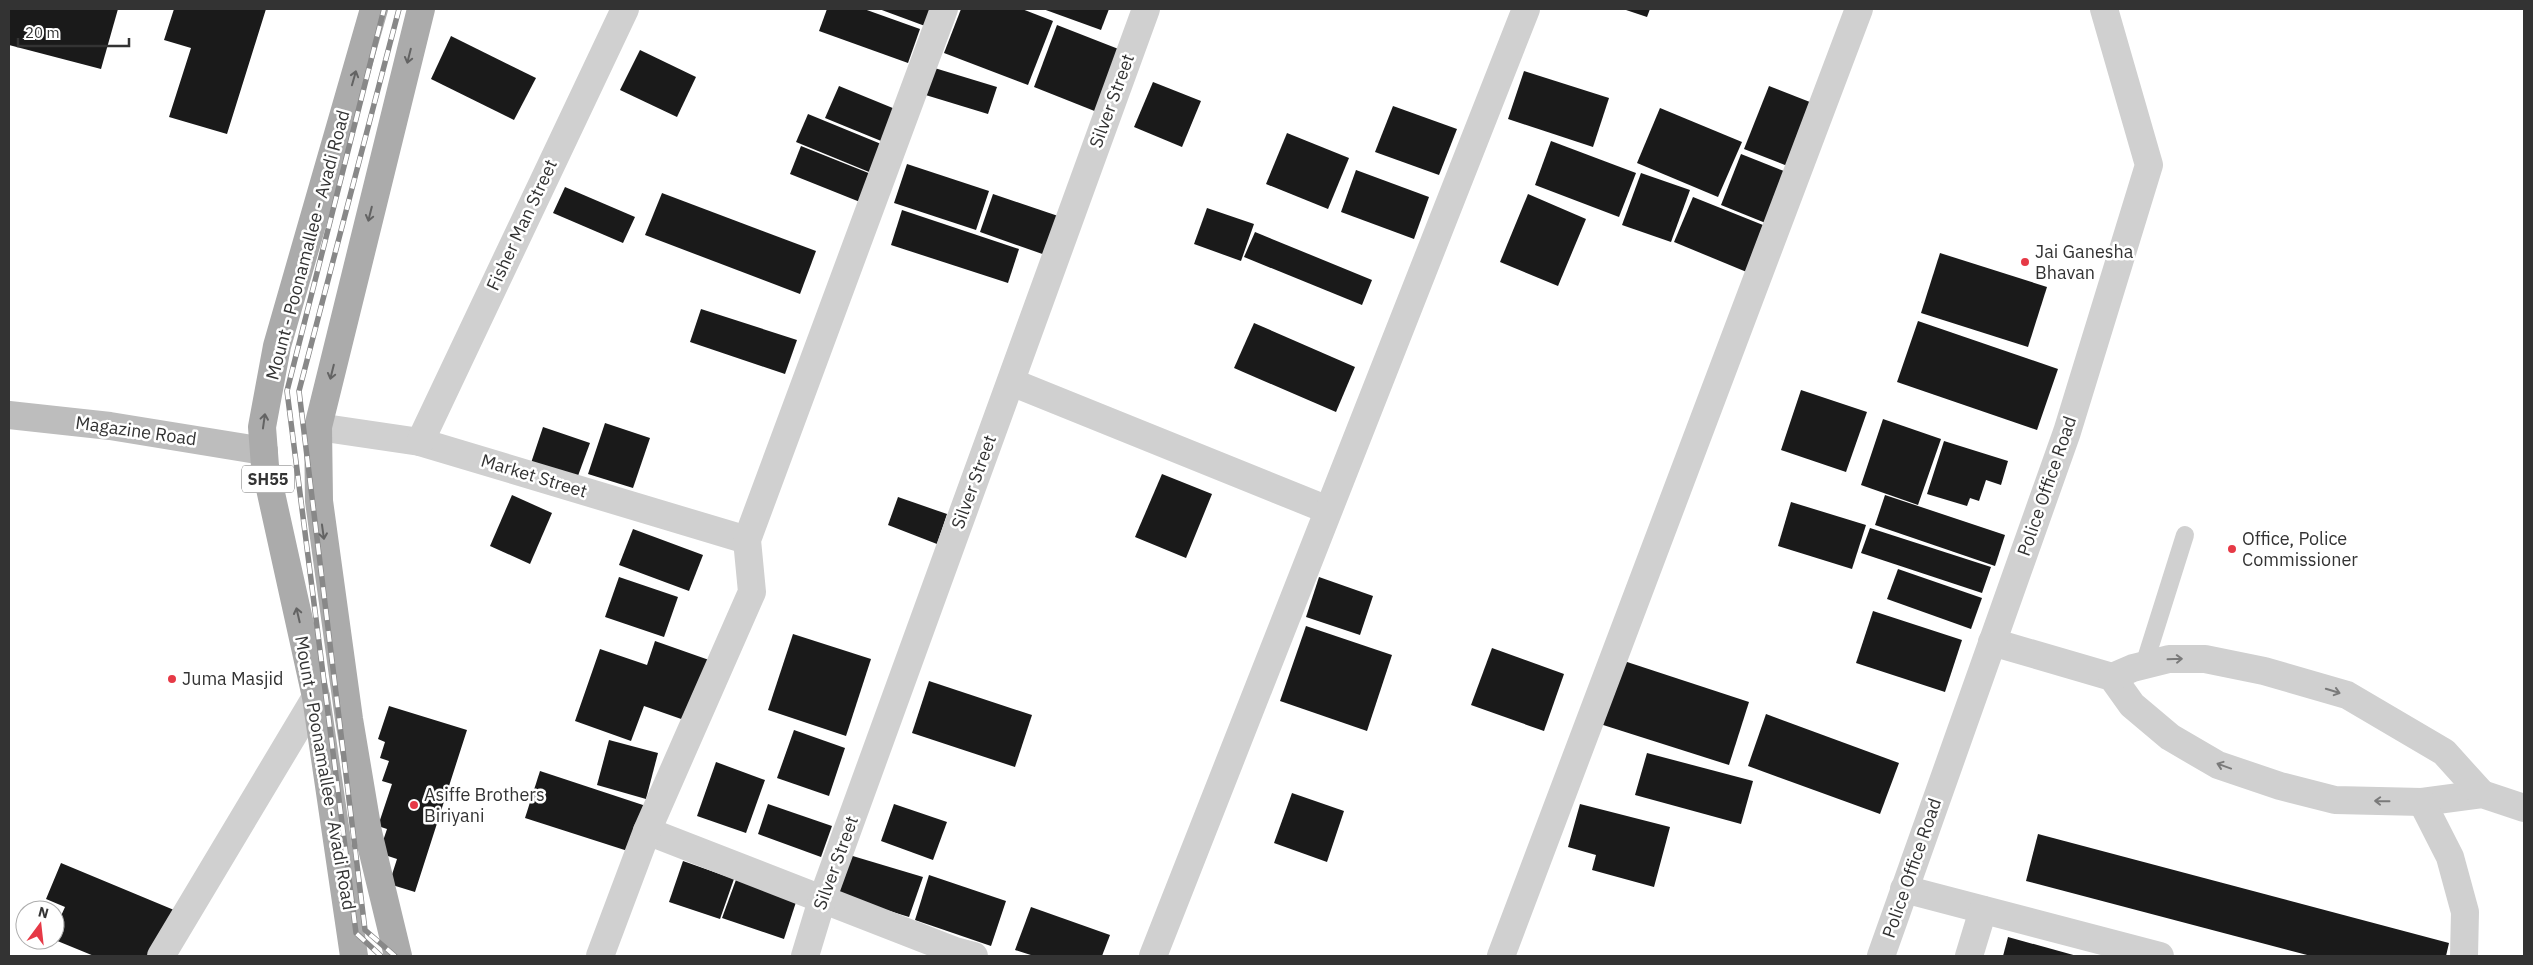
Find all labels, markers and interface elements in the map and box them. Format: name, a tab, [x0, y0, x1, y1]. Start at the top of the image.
scale bar	[18, 15, 129, 47]
text: 20 m	[25, 23, 60, 42]
one-way arrow	[404, 48, 413, 64]
street label: Silver Street	[1084, 51, 1139, 151]
one-way arrow	[350, 71, 359, 87]
street label: Mount - Poonamallee - Avadi Road	[260, 108, 355, 382]
street label: Fisher Man Street	[481, 155, 562, 294]
one-way arrow	[365, 205, 374, 221]
place label: Jai Ganesha Bhavan	[2035, 240, 2134, 284]
marker: Jai Ganesha Bhavan	[2019, 256, 2031, 268]
one-way arrow	[326, 363, 336, 379]
street label: Magazine Road	[74, 411, 198, 450]
street label: Police Office Road	[2012, 413, 2081, 559]
one-way arrow	[259, 414, 269, 430]
street label: Silver Street	[946, 432, 1001, 532]
street label: Market Street	[478, 448, 590, 503]
road number: SH55	[242, 466, 294, 492]
one-way arrow	[318, 524, 328, 540]
place label: Office, Police Commissioner	[2242, 527, 2358, 571]
marker: Office, Police Commissioner	[2226, 543, 2238, 555]
one-way arrow	[293, 607, 302, 623]
street label: Mount - Poonamallee - Avadi Road	[290, 634, 361, 912]
one-way arrow	[2166, 654, 2183, 664]
place label: Juma Masjid	[182, 667, 283, 690]
marker: Juma Masjid	[166, 673, 178, 685]
one-way arrow	[2325, 687, 2341, 697]
one-way arrow	[2217, 761, 2233, 770]
place label: Asiffe Brothers Biriyani	[424, 783, 545, 827]
street label: Police Office Road	[1877, 795, 1946, 941]
one-way arrow	[2374, 797, 2390, 806]
marker: Asiffe Brothers Biriyani	[408, 799, 420, 811]
street label: Silver Street	[808, 813, 863, 913]
north arrow	[15, 900, 65, 950]
text: N	[36, 902, 51, 922]

